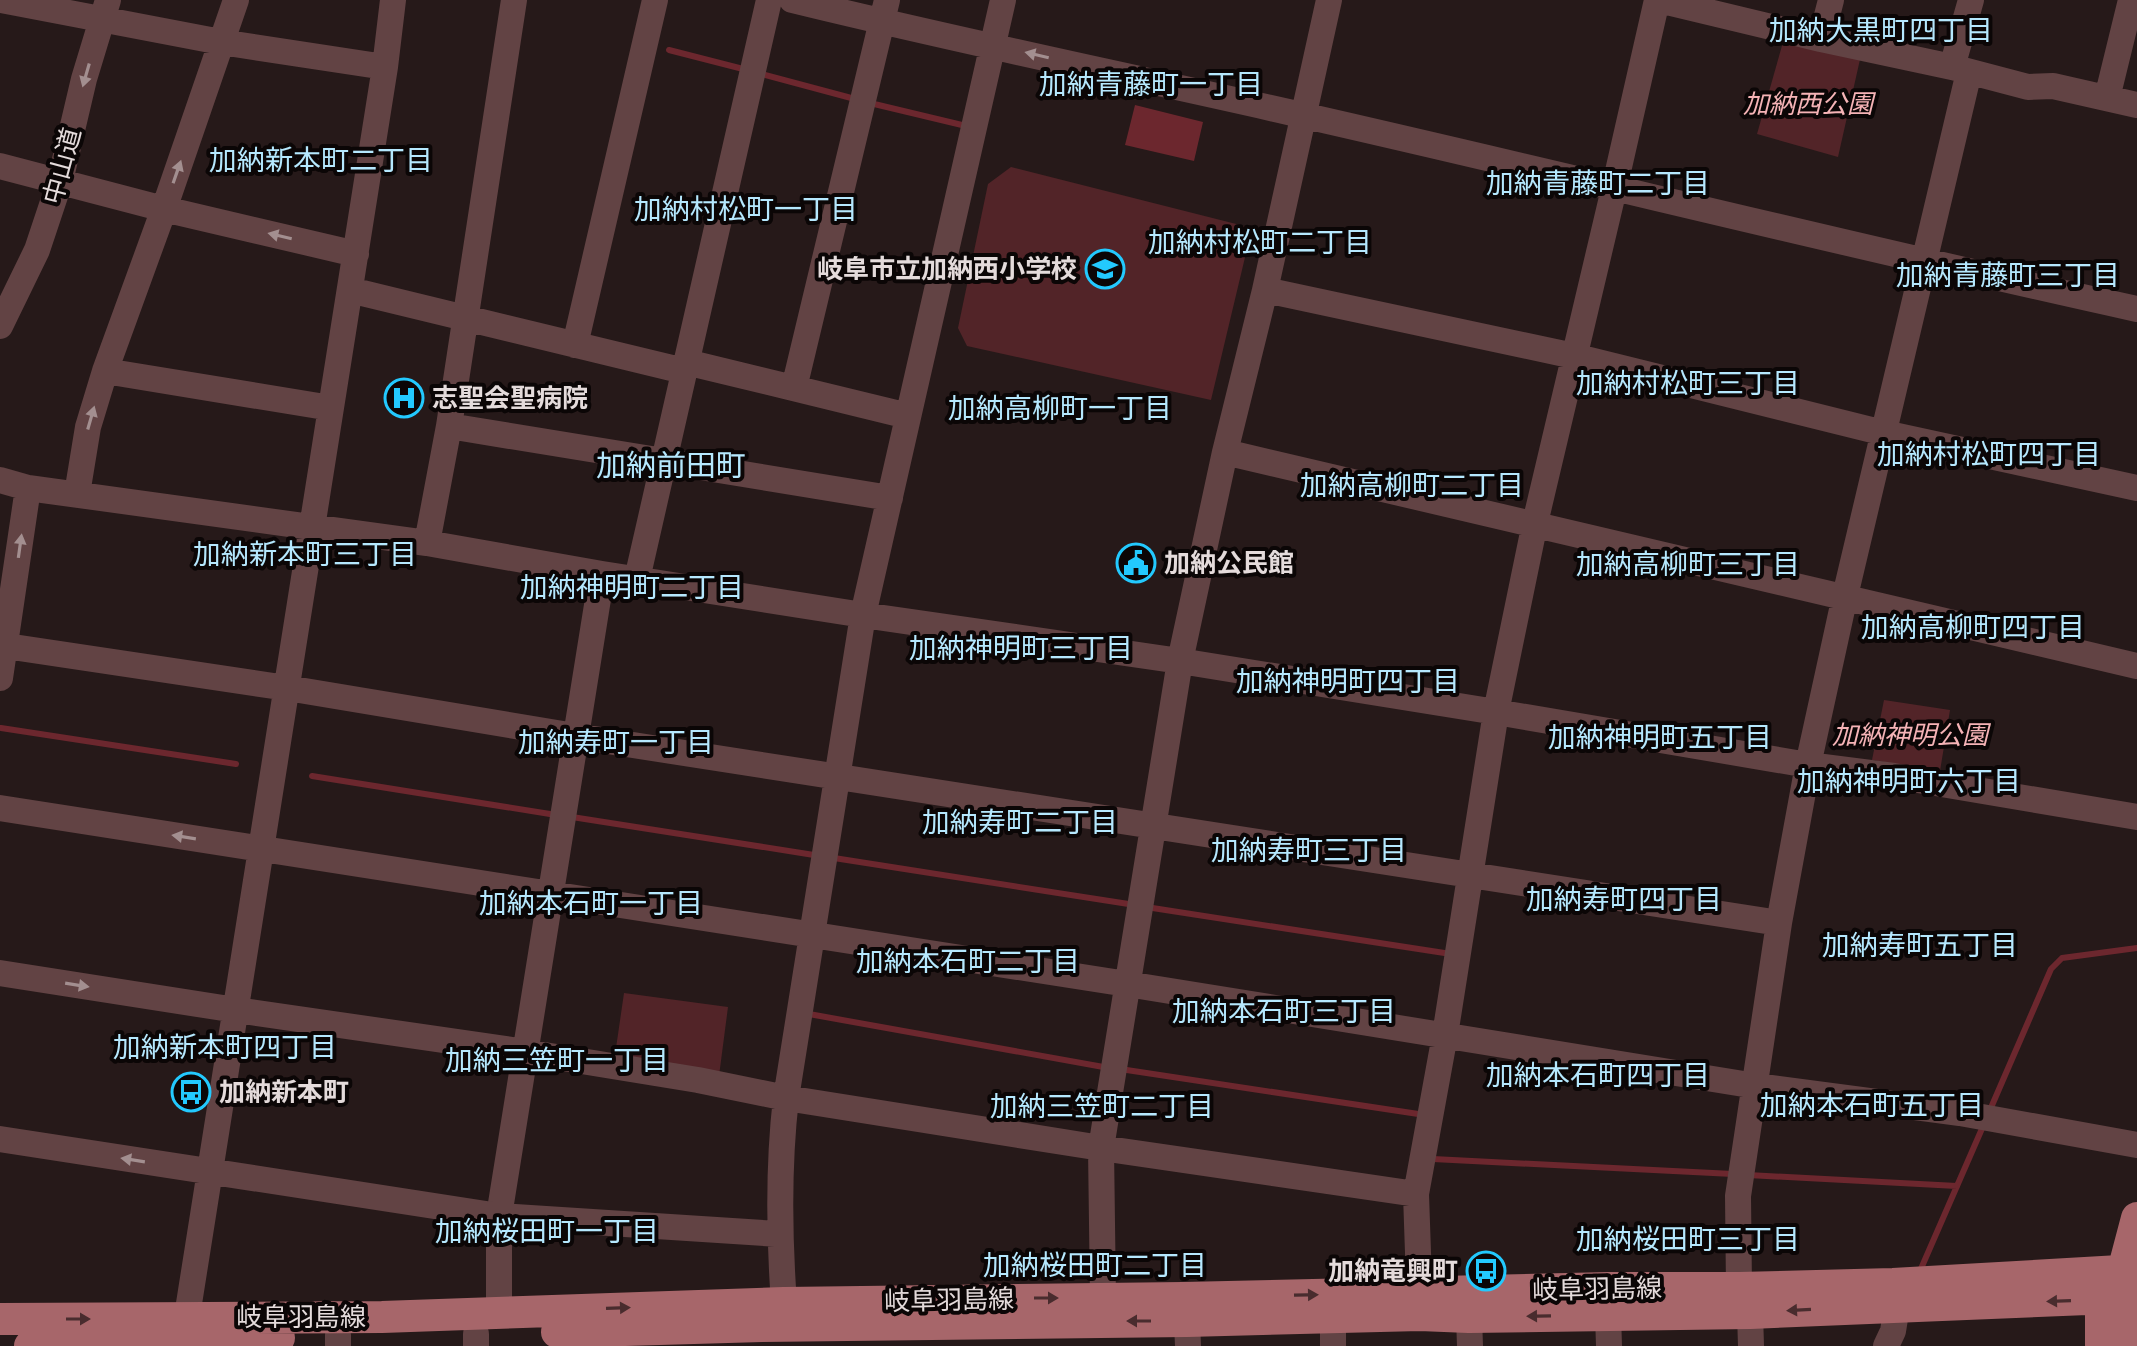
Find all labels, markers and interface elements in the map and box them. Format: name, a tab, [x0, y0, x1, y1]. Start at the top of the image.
district label: 加納大黒町四丁目	[1769, 10, 1993, 48]
one-way arrow	[1024, 48, 1049, 61]
one-way arrow	[79, 63, 92, 87]
district label: 加納青藤町一丁目	[1039, 64, 1263, 102]
park label: 加納西公園	[1743, 85, 1877, 121]
street label: 中山道	[34, 123, 89, 208]
district label: 加納新本町二丁目	[209, 140, 433, 178]
one-way arrow	[171, 160, 183, 184]
district label: 加納青藤町二丁目	[1486, 163, 1710, 201]
district label: 加納村松町一丁目	[634, 189, 858, 227]
district label: 加納村松町二丁目	[1148, 222, 1372, 260]
one-way arrow	[267, 229, 292, 241]
school or university icon: 岐阜市立加納西小学校	[1084, 248, 1126, 290]
place label: 岐阜市立加納西小学校	[817, 250, 1077, 286]
district label: 加納青藤町三丁目	[1896, 255, 2120, 293]
district label: 加納村松町三丁目	[1576, 363, 1800, 401]
hospital icon: 志聖会聖病院	[383, 377, 425, 419]
place label: 志聖会聖病院	[432, 379, 588, 415]
district label: 加納高柳町一丁目	[948, 388, 1172, 426]
one-way arrow	[85, 405, 98, 429]
district label: 加納村松町四丁目	[1877, 434, 2101, 472]
district label: 加納前田町	[596, 444, 746, 485]
district label: 加納高柳町二丁目	[1300, 465, 1524, 503]
one-way arrow	[14, 533, 27, 558]
district label: 加納新本町三丁目	[193, 534, 417, 572]
public building icon: 加納公民館	[1115, 542, 1157, 584]
place label: 加納公民館	[1164, 544, 1294, 580]
district label: 加納高柳町三丁目	[1576, 544, 1800, 582]
district label: 加納神明町二丁目	[520, 567, 744, 605]
district label: 加納高柳町四丁目	[1861, 607, 2085, 645]
district label: 加納神明町三丁目	[909, 628, 1133, 666]
district label: 加納神明町四丁目	[1236, 661, 1460, 699]
park label: 加納神明公園	[1832, 716, 1992, 752]
district label: 加納神明町五丁目	[1548, 717, 1772, 755]
district label: 加納寿町一丁目	[518, 722, 714, 760]
district label: 加納神明町六丁目	[1797, 761, 2021, 799]
district label: 加納寿町二丁目	[922, 802, 1118, 840]
district label: 加納寿町三丁目	[1211, 830, 1407, 868]
one-way arrow	[172, 831, 197, 843]
district label: 加納寿町四丁目	[1526, 879, 1722, 917]
district label: 加納本石町一丁目	[479, 883, 703, 921]
district label: 加納寿町五丁目	[1822, 925, 2018, 963]
district label: 加納本石町二丁目	[856, 941, 1080, 979]
one-way arrow	[65, 979, 90, 992]
district label: 加納本石町三丁目	[1172, 991, 1396, 1029]
district label: 加納新本町四丁目	[113, 1027, 337, 1065]
district label: 加納三笠町一丁目	[445, 1040, 669, 1078]
district label: 加納本石町四丁目	[1486, 1055, 1710, 1093]
bus stop icon: 加納新本町	[170, 1071, 212, 1113]
place label: 加納新本町	[219, 1073, 349, 1109]
district label: 加納本石町五丁目	[1760, 1085, 1984, 1123]
district label: 加納三笠町二丁目	[990, 1086, 1214, 1124]
one-way arrow	[120, 1153, 145, 1166]
district label: 加納桜田町一丁目	[435, 1211, 659, 1249]
district label: 加納桜田町三丁目	[1576, 1219, 1800, 1257]
district label: 加納桜田町二丁目	[983, 1245, 1207, 1283]
bus stop icon: 加納竜興町	[1465, 1250, 1507, 1292]
place label: 加納竜興町	[1328, 1252, 1458, 1288]
street label: 岐阜羽島線	[1532, 1269, 1662, 1307]
street label: 岐阜羽島線	[884, 1280, 1014, 1318]
one-way arrow	[1294, 1289, 1319, 1302]
one-way arrow	[1034, 1292, 1059, 1305]
one-way arrow	[2046, 1294, 2071, 1307]
street label: 岐阜羽島線	[236, 1298, 366, 1334]
one-way arrow	[606, 1301, 631, 1314]
one-way arrow	[1786, 1304, 1811, 1317]
one-way arrow	[1526, 1309, 1551, 1322]
one-way arrow	[66, 1313, 91, 1325]
one-way arrow	[1126, 1315, 1151, 1327]

